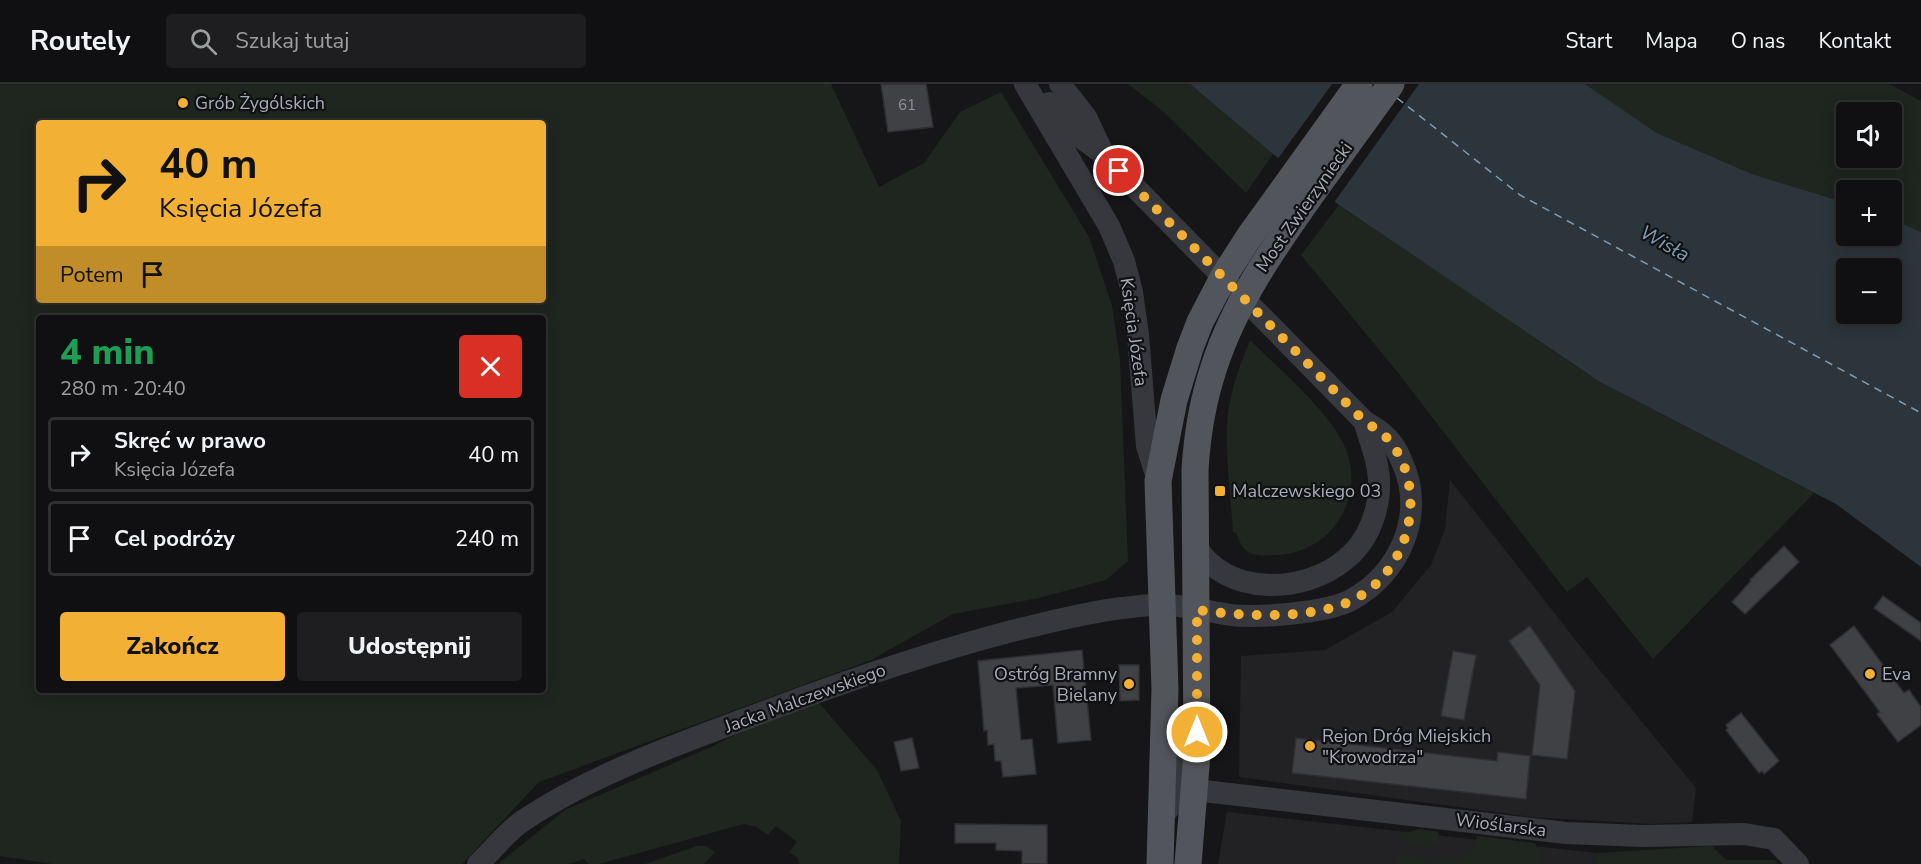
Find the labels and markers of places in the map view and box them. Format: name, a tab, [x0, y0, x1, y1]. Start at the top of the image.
place label: Grób Żygólskich	[195, 91, 325, 115]
marker: Grób Żygólskich	[176, 96, 190, 110]
pin	[1093, 145, 1144, 196]
place label: Malczewskiego 03	[1232, 479, 1381, 503]
marker: Malczewskiego 03	[1213, 484, 1227, 498]
place label: Ostróg Bramny Bielany	[994, 662, 1118, 707]
place label: Eva	[1882, 662, 1911, 686]
marker: Eva	[1863, 667, 1877, 681]
marker: Ostróg Bramny Bielany	[1122, 677, 1136, 691]
place label: Rejon Dróg Miejskich "Krowodrza"	[1322, 724, 1491, 769]
marker: Rejon Dróg Miejskich "Krowodrza"	[1303, 739, 1317, 753]

